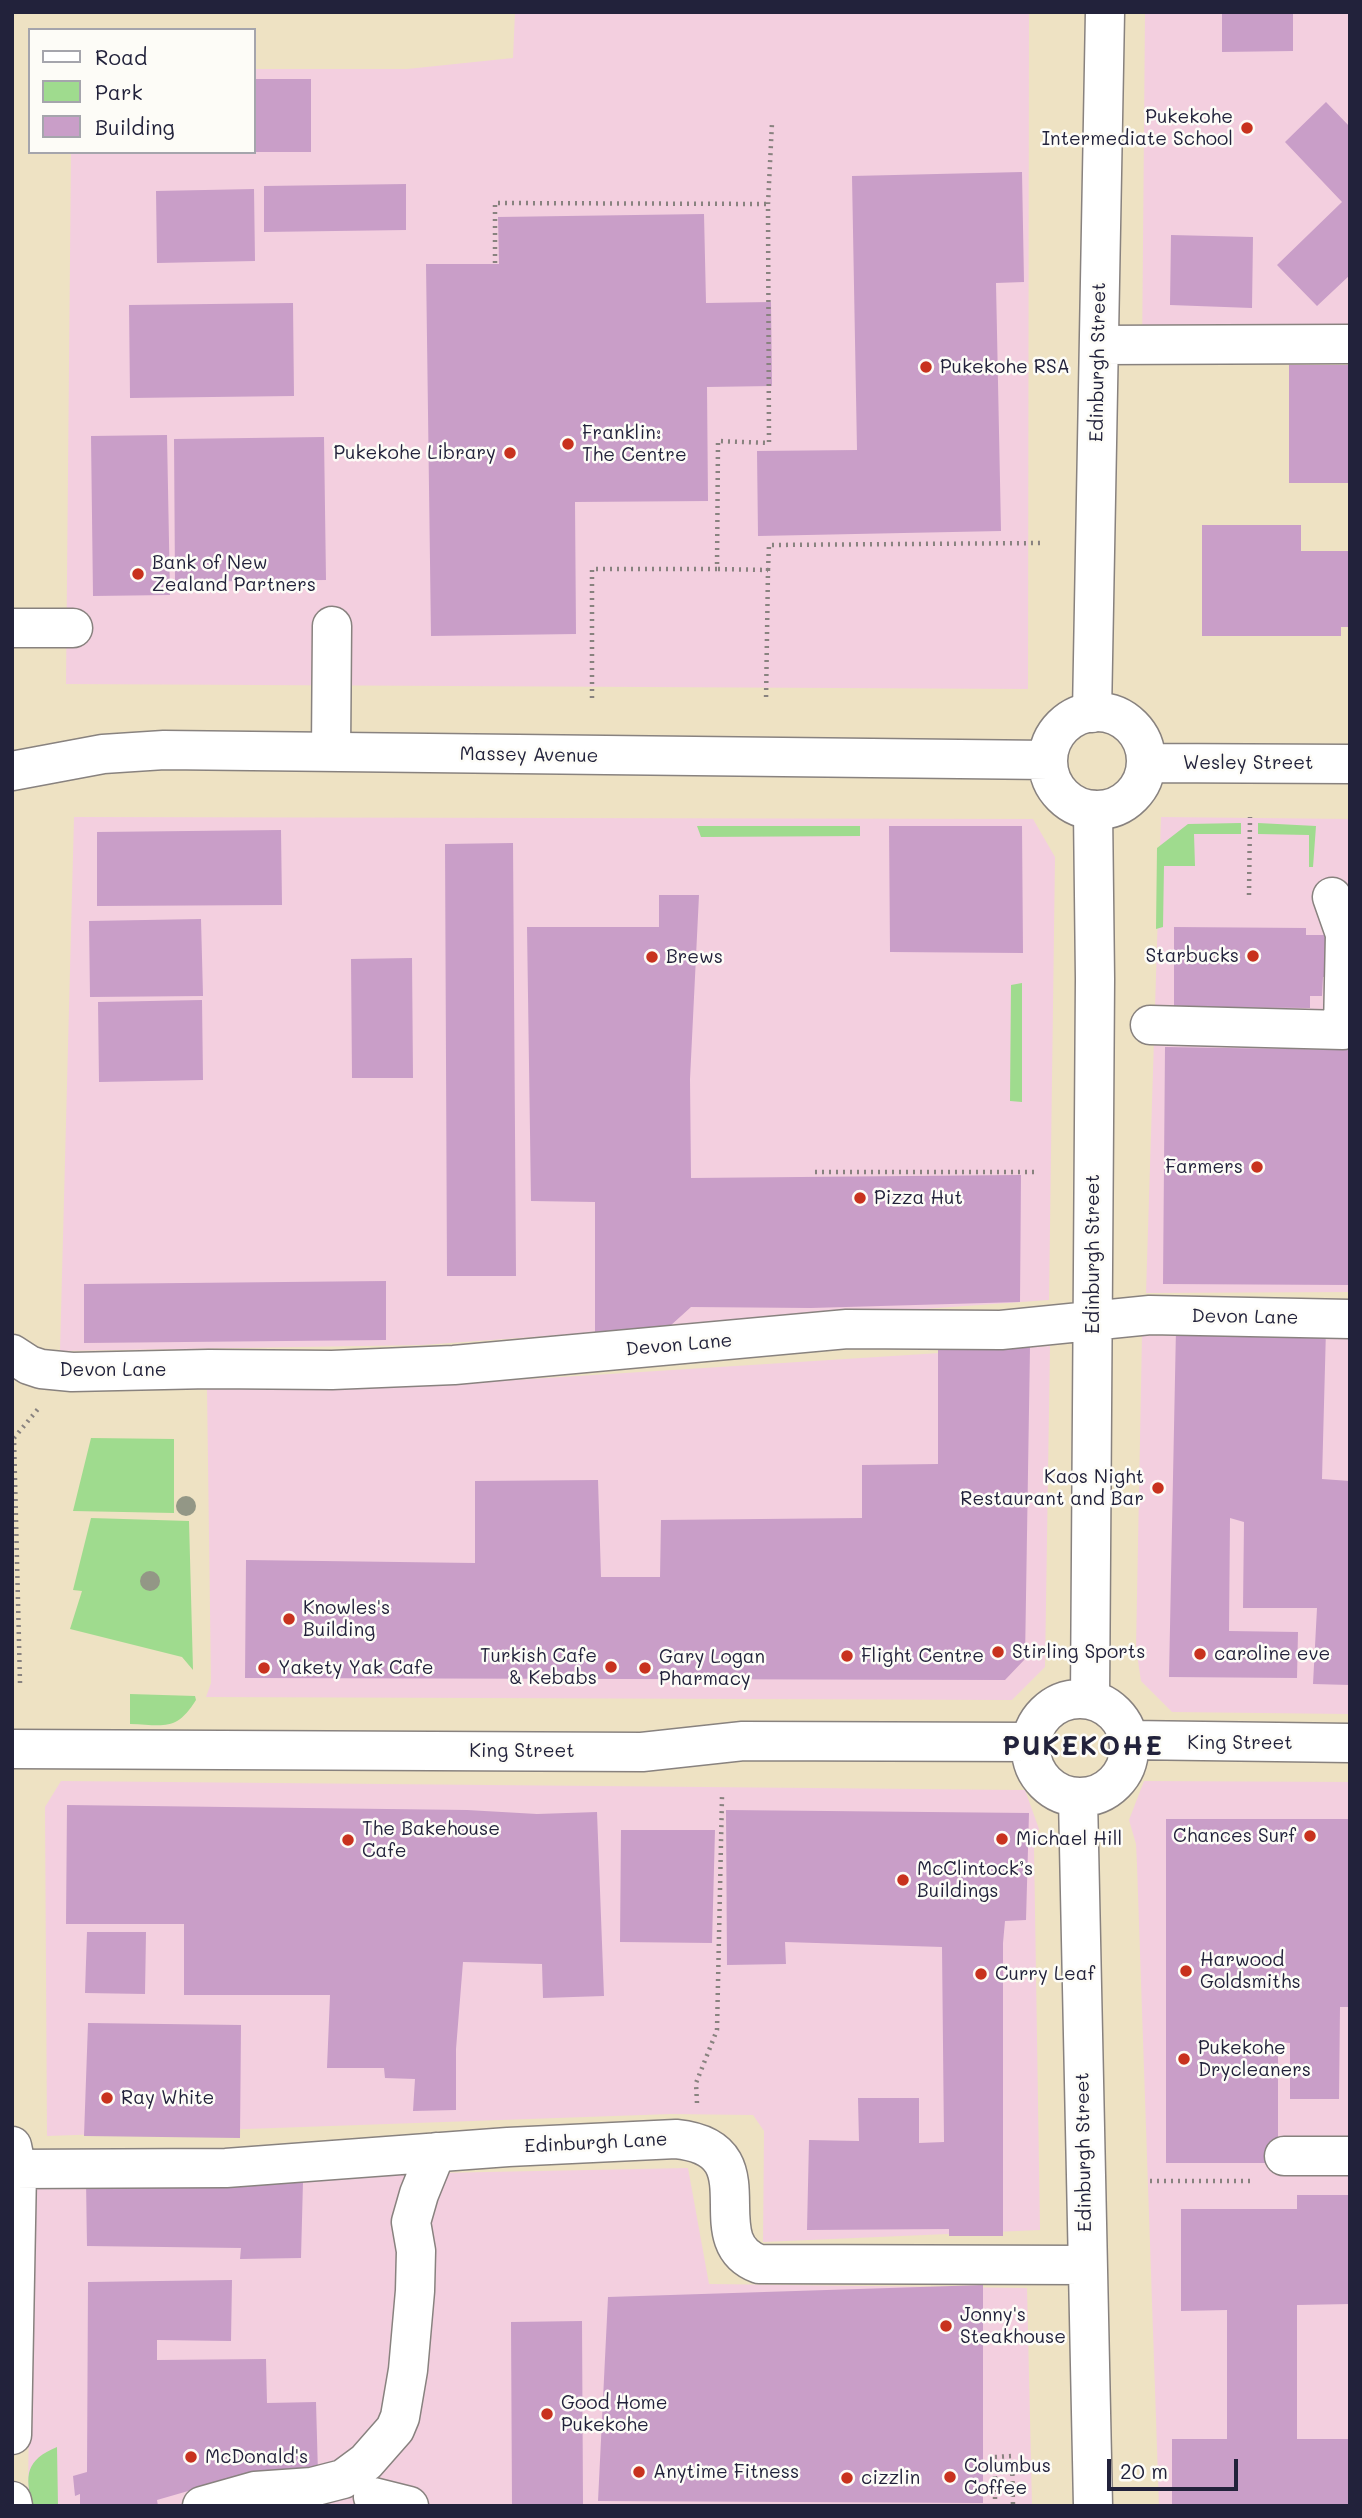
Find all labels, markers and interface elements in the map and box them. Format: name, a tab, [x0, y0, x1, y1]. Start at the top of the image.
legend	[28, 28, 256, 154]
text: Road	[95, 43, 147, 70]
text: Park	[95, 78, 143, 105]
place label: Pukekohe Intermediate School	[1042, 106, 1233, 150]
text: Building	[95, 113, 175, 140]
marker: Pukekohe Intermediate School	[1239, 120, 1255, 136]
street label: Edinburgh Street	[1085, 282, 1111, 442]
place label: Pukekohe RSA	[940, 356, 1070, 378]
marker: Pukekohe RSA	[918, 359, 934, 375]
place label: Franklin: The Centre	[582, 422, 687, 466]
marker: Franklin: The Centre	[560, 436, 576, 452]
place label: Pukekohe Library	[333, 442, 496, 464]
marker: Pukekohe Library	[502, 445, 518, 461]
place label: Bank of New Zealand Partners	[152, 552, 316, 596]
marker: Bank of New Zealand Partners	[130, 566, 146, 582]
street label: Massey Avenue	[459, 742, 599, 768]
street label: Wesley Street	[1183, 752, 1313, 774]
place label: Starbucks	[1146, 945, 1239, 967]
place label: Brews	[666, 946, 723, 968]
marker: Starbucks	[1245, 948, 1261, 964]
marker: Brews	[644, 949, 660, 965]
place label: Farmers	[1165, 1156, 1243, 1178]
marker: Farmers	[1249, 1159, 1265, 1175]
street label: Edinburgh Street	[1082, 1174, 1104, 1334]
place label: Pizza Hut	[874, 1187, 963, 1209]
marker: Pizza Hut	[852, 1190, 868, 1206]
street label: Devon Lane	[1191, 1305, 1299, 1329]
street label: Devon Lane	[625, 1329, 733, 1361]
street label: Devon Lane	[60, 1359, 166, 1381]
place label: Kaos Night Restaurant and Bar	[960, 1466, 1144, 1510]
marker: Kaos Night Restaurant and Bar	[1150, 1480, 1166, 1496]
place label: Knowles's Building	[303, 1597, 390, 1641]
marker: Knowles's Building	[281, 1611, 297, 1627]
place label: Stirling Sports	[1012, 1641, 1145, 1663]
place label: caroline eve	[1214, 1643, 1330, 1665]
marker: Stirling Sports	[990, 1644, 1006, 1660]
place label: Turkish Cafe & Kebabs	[480, 1645, 597, 1689]
place label: Flight Centre	[861, 1645, 984, 1667]
place label: Gary Logan Pharmacy	[659, 1646, 765, 1690]
marker: caroline eve	[1192, 1646, 1208, 1662]
marker: Flight Centre	[839, 1648, 855, 1664]
place label: Yakety Yak Cafe	[278, 1657, 433, 1679]
marker: Turkish Cafe & Kebabs	[603, 1659, 619, 1675]
marker: Yakety Yak Cafe	[256, 1660, 272, 1676]
marker: Gary Logan Pharmacy	[637, 1660, 653, 1676]
district label: PUKEKOHE	[1003, 1731, 1163, 1763]
street label: King Street	[1187, 1732, 1293, 1754]
street label: King Street	[469, 1740, 575, 1762]
place label: The Bakehouse Cafe	[362, 1818, 500, 1862]
place label: Chances Surf	[1173, 1825, 1296, 1847]
place label: Michael Hill	[1016, 1828, 1122, 1850]
marker: Chances Surf	[1302, 1828, 1318, 1844]
marker: Michael Hill	[994, 1831, 1010, 1847]
marker: The Bakehouse Cafe	[340, 1832, 356, 1848]
place label: McClintock’s Buildings	[917, 1858, 1033, 1902]
marker: McClintock’s Buildings	[895, 1872, 911, 1888]
place label: Harwood Goldsmiths	[1200, 1949, 1301, 1993]
place label: Curry Leaf	[995, 1963, 1095, 1985]
marker: Harwood Goldsmiths	[1178, 1963, 1194, 1979]
marker: Curry Leaf	[973, 1966, 989, 1982]
place label: Pukekohe Drycleaners	[1198, 2037, 1311, 2081]
marker: Pukekohe Drycleaners	[1176, 2051, 1192, 2067]
street label: Edinburgh Street	[1071, 2072, 1097, 2232]
place label: Ray White	[121, 2087, 214, 2109]
marker: Ray White	[99, 2090, 115, 2106]
street label: Edinburgh Lane	[524, 2128, 668, 2158]
place label: Jonny's Steakhouse	[960, 2304, 1066, 2348]
marker: Jonny's Steakhouse	[938, 2318, 954, 2334]
place label: Good Home Pukekohe	[561, 2392, 667, 2436]
marker: Good Home Pukekohe	[539, 2406, 555, 2422]
scale bar	[1110, 2444, 1241, 2488]
place label: McDonald's	[205, 2446, 308, 2468]
marker: McDonald's	[183, 2449, 199, 2465]
place label: Columbus Coffee	[964, 2455, 1051, 2499]
text: 20 m	[1120, 2457, 1168, 2484]
place label: Anytime Fitness	[653, 2461, 799, 2483]
marker: Anytime Fitness	[631, 2464, 647, 2480]
place label: cizzlin	[861, 2467, 920, 2489]
marker: Columbus Coffee	[942, 2469, 958, 2485]
marker: cizzlin	[839, 2470, 855, 2486]

